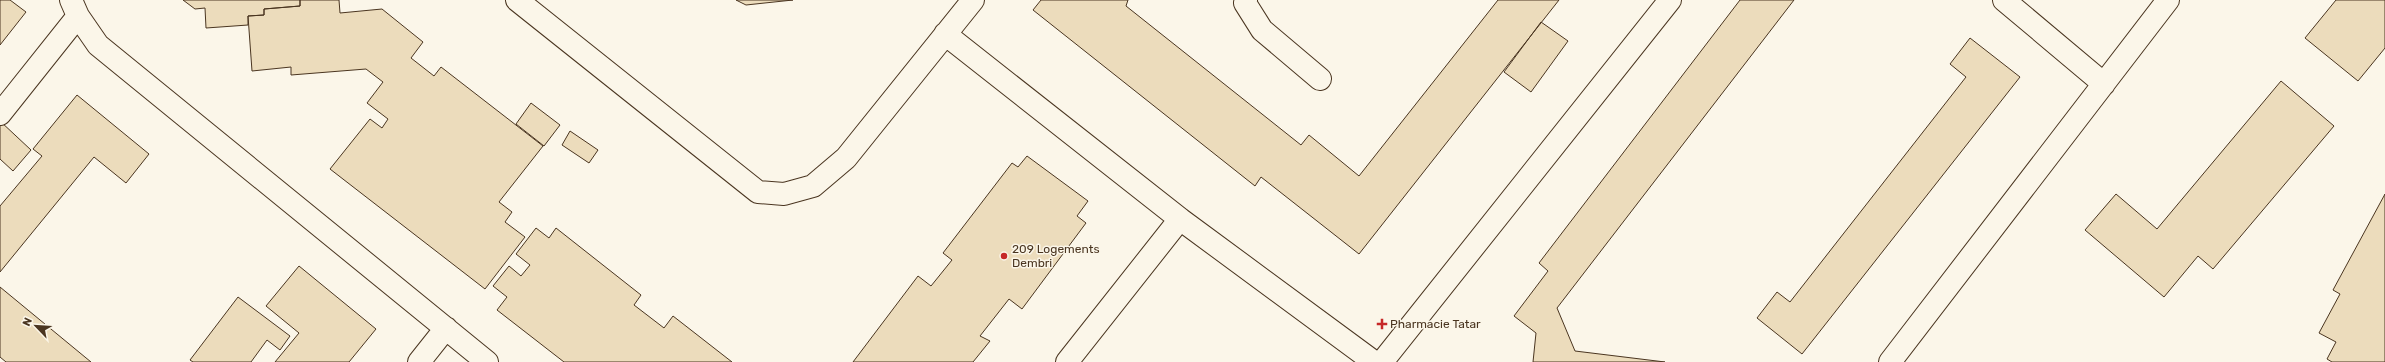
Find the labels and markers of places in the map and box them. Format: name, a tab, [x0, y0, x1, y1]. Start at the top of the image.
place label: 209 Logements Dembri	[1012, 242, 1100, 270]
marker: 209 Logements Dembri	[999, 251, 1009, 261]
place label: Pharmacie Tatar	[1390, 317, 1481, 331]
marker: Pharmacie Tatar	[1377, 319, 1387, 329]

